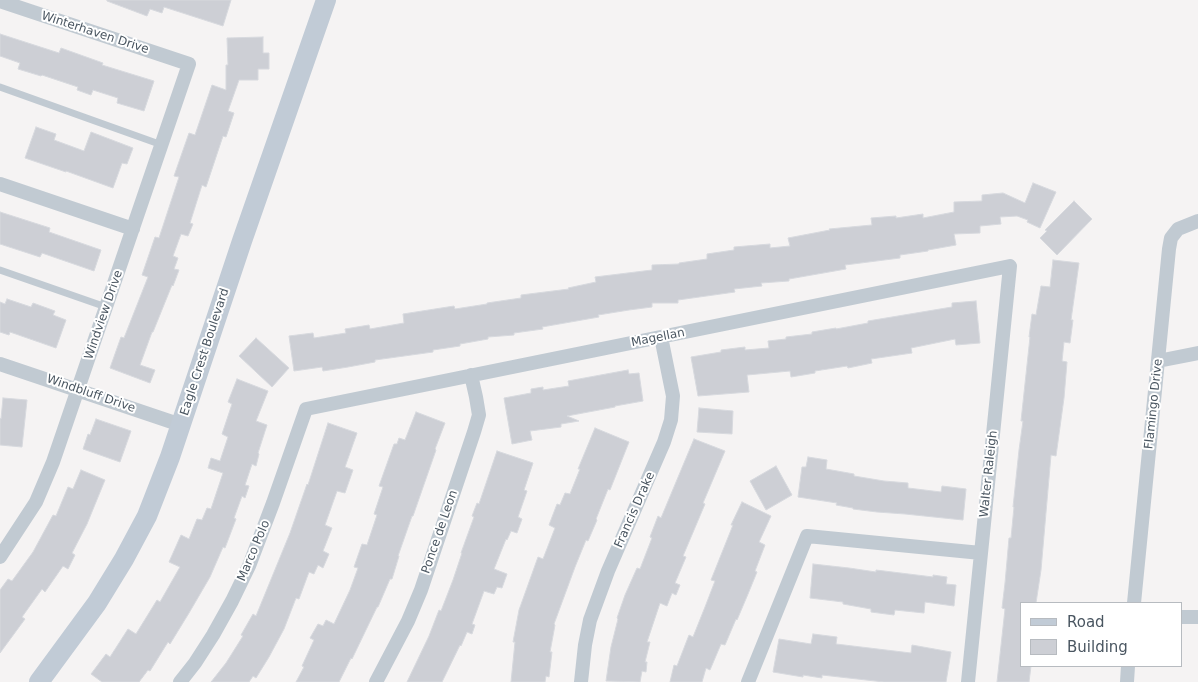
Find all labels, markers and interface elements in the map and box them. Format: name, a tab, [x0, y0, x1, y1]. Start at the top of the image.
street label: Winterhaven Drive	[39, 9, 151, 57]
street label: Windview Drive	[82, 268, 126, 362]
street label: Eagle Crest Boulevard	[178, 287, 232, 417]
street label: Magellan	[630, 326, 686, 350]
street label: Flamingo Drive	[1142, 358, 1166, 450]
street label: Windbluff Drive	[45, 372, 137, 416]
street label: Walter Raleigh	[977, 430, 1001, 518]
street label: Francis Drake	[612, 470, 658, 550]
street label: Ponce de Leon	[419, 488, 461, 576]
street label: Marco Polo	[235, 518, 273, 584]
legend	[1020, 602, 1183, 667]
text: Road	[1067, 613, 1105, 631]
text: Building	[1067, 638, 1128, 656]

